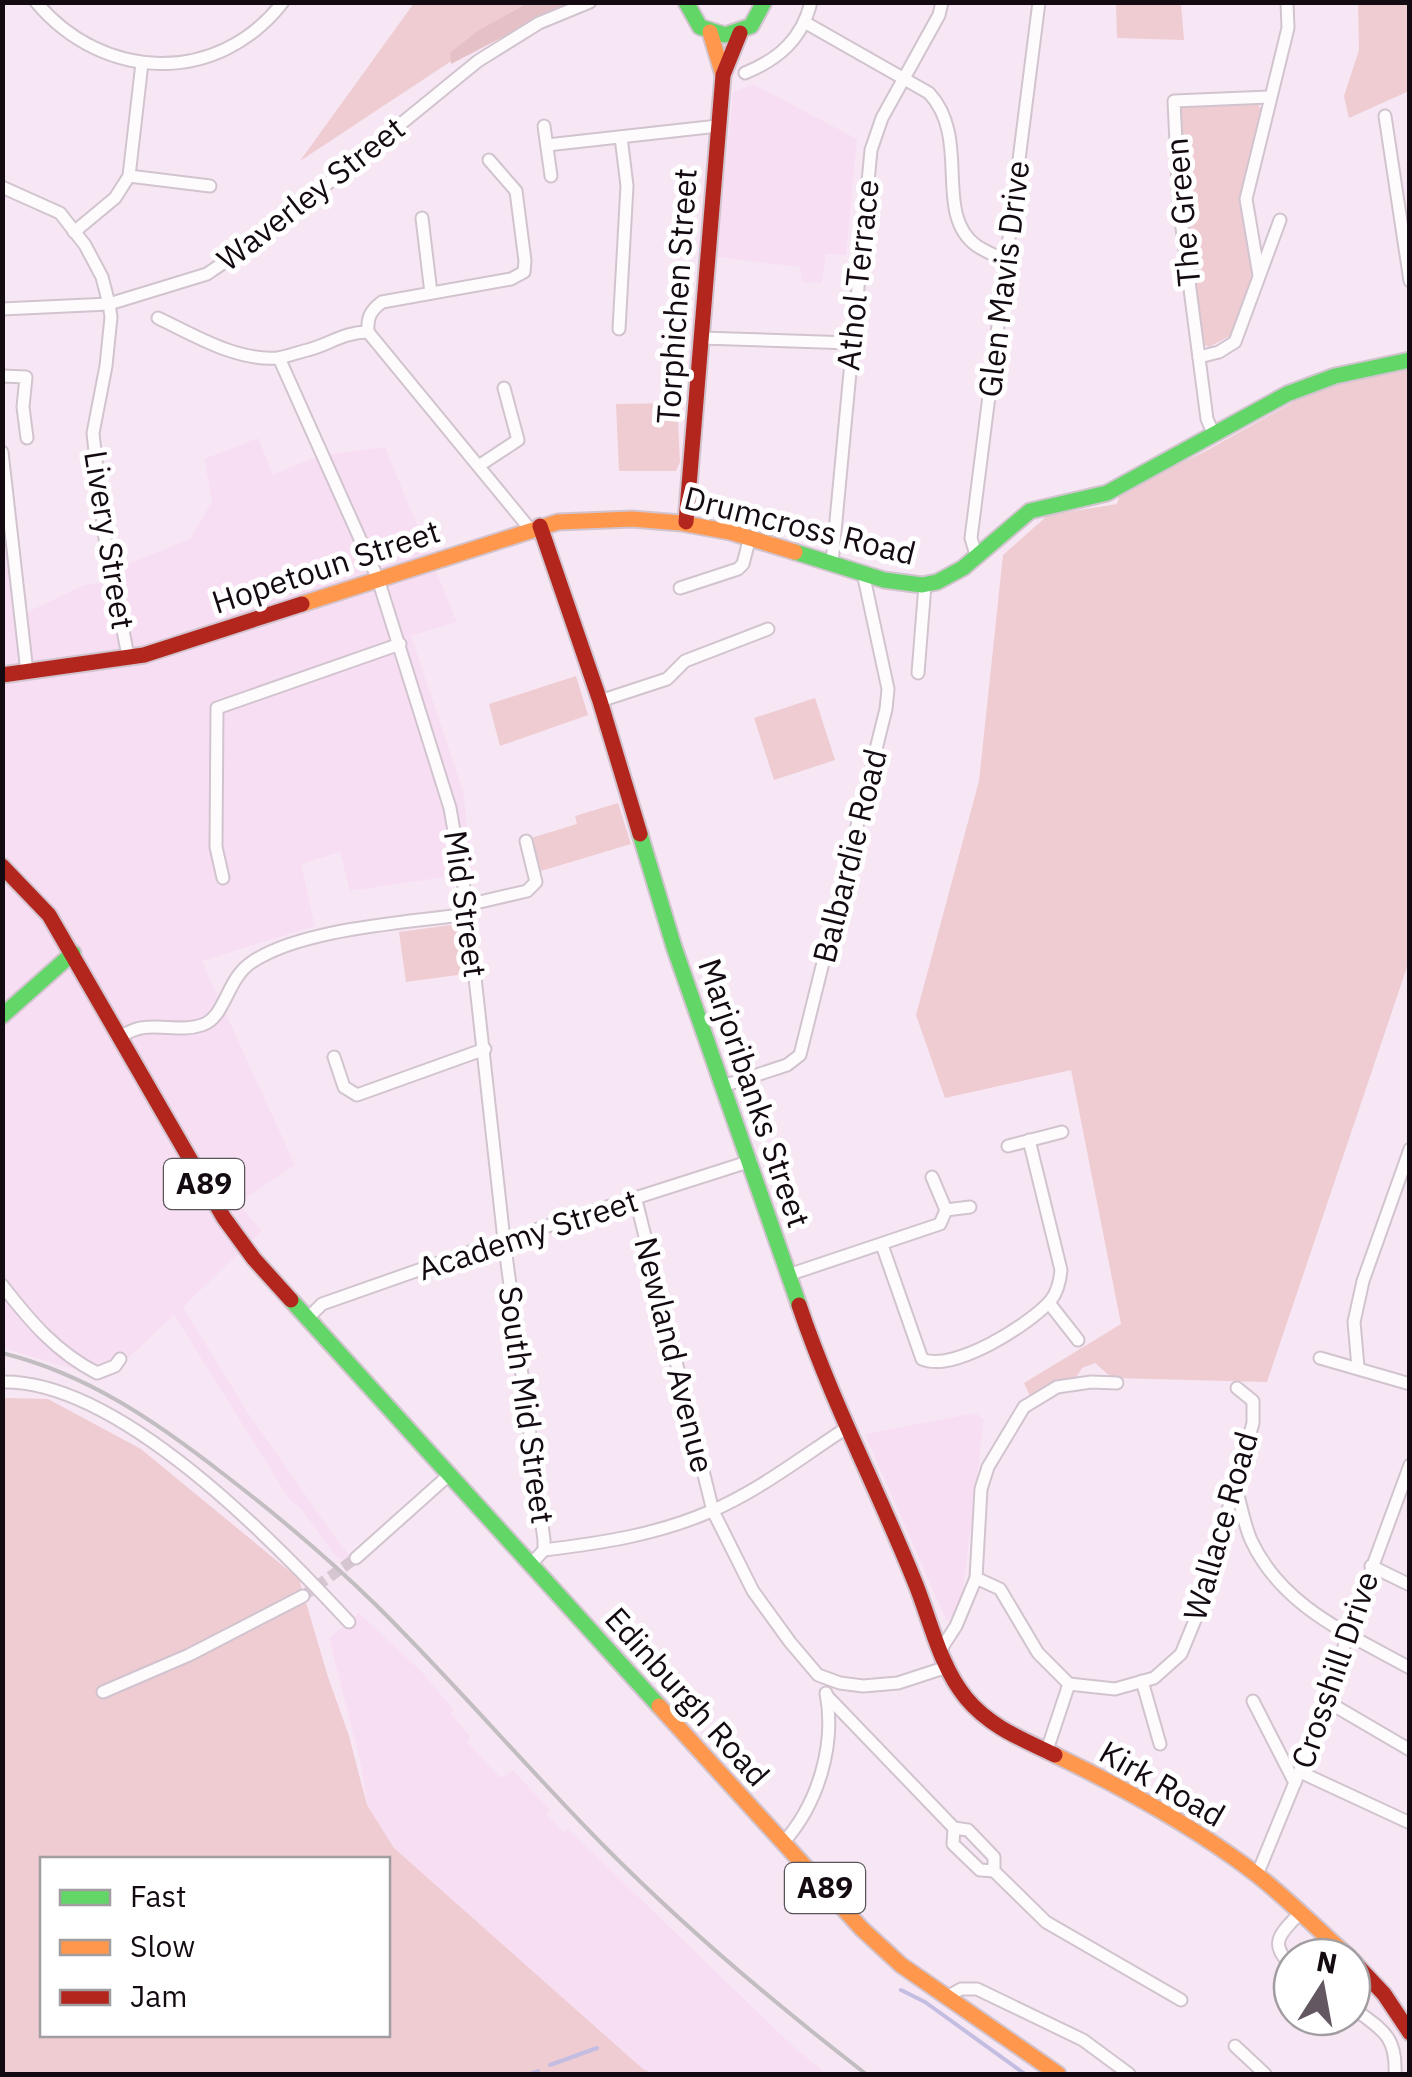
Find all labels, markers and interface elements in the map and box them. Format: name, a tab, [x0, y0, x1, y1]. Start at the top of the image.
street label: Waverley Street	[208, 107, 413, 280]
street label: The Green	[1155, 136, 1209, 288]
street label: Glen Mavis Drive	[968, 158, 1038, 400]
street label: Torphichen Street	[646, 167, 706, 425]
street label: Athol Terrace	[826, 177, 888, 372]
street label: Livery Street	[75, 447, 145, 632]
street label: Drumcross Road	[680, 476, 920, 574]
street label: Hopetoun Street	[206, 509, 445, 623]
street label: Balbardie Road	[802, 744, 896, 967]
street label: Mid Street	[435, 828, 497, 980]
street label: Marjoribanks Street	[689, 953, 821, 1233]
road number: A89	[164, 1159, 244, 1209]
street label: Academy Street	[412, 1179, 643, 1289]
street label: Newland Avenue	[625, 1232, 725, 1477]
street label: South Mid Street	[490, 1283, 564, 1526]
street label: Wallace Road	[1173, 1427, 1267, 1625]
street label: Crosshill Drive	[1281, 1566, 1387, 1774]
street label: Edinburgh Road	[596, 1598, 779, 1795]
street label: Kirk Road	[1092, 1730, 1233, 1836]
legend	[40, 1857, 390, 2037]
road number: A89	[785, 1863, 865, 1913]
text: Fast	[130, 1876, 187, 1915]
text: Slow	[130, 1926, 195, 1965]
north arrow	[1272, 1937, 1372, 2037]
text: N	[1313, 1942, 1340, 1982]
text: Jam	[130, 1976, 188, 2015]

